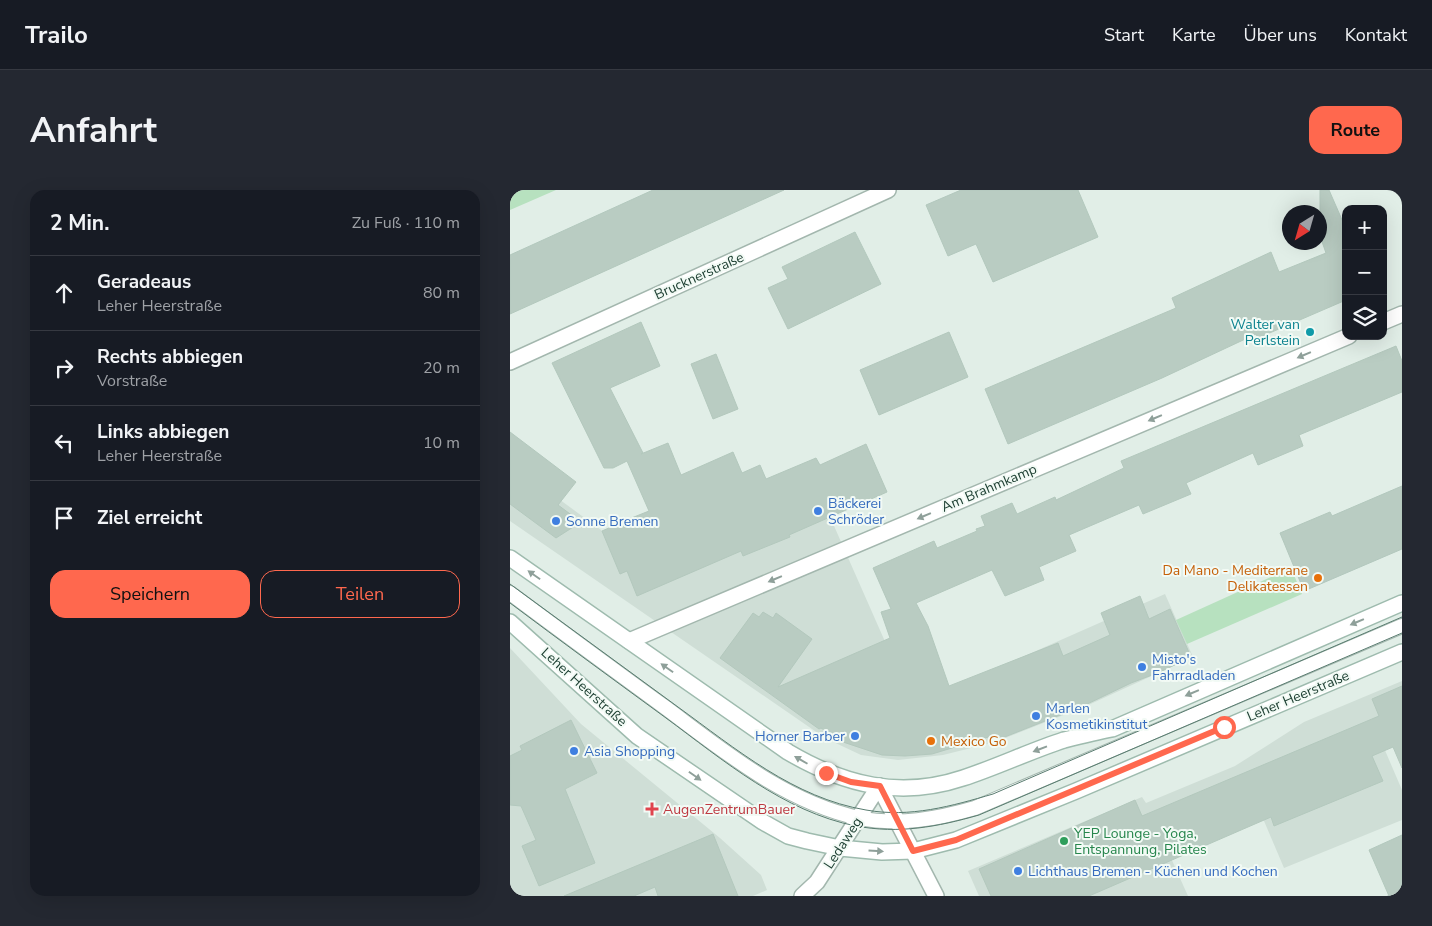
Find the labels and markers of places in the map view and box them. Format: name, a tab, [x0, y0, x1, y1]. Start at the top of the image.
place label: Walter van Perlstein	[1231, 315, 1300, 350]
marker: Walter van Perlstein	[1304, 326, 1316, 338]
place label: Bäckerei Schröder	[828, 494, 884, 529]
marker: Bäckerei Schröder	[812, 505, 824, 517]
place label: Sonne Bremen	[566, 512, 659, 531]
marker: Sonne Bremen	[550, 515, 562, 527]
place label: Da Mano - Mediterrane Delikatessen	[1162, 561, 1308, 596]
marker: Da Mano - Mediterrane Delikatessen	[1312, 572, 1324, 584]
place label: Misto's Fahrradladen	[1152, 650, 1235, 685]
marker: Misto's Fahrradladen	[1136, 661, 1148, 673]
place label: Marlen Kosmetikinstitut	[1046, 699, 1147, 734]
marker: Marlen Kosmetikinstitut	[1030, 710, 1042, 722]
place label: Horner Barber	[755, 727, 845, 746]
marker: Horner Barber	[849, 730, 861, 742]
place label: Mexico Go	[941, 732, 1007, 751]
marker: Mexico Go	[925, 735, 937, 747]
place label: Asia Shopping	[584, 742, 675, 761]
marker: Asia Shopping	[568, 745, 580, 757]
place label: AugenZentrumBauer	[663, 800, 795, 819]
marker: AugenZentrumBauer	[645, 802, 659, 816]
place label: YEP Lounge - Yoga, Entspannung, Pilates	[1073, 824, 1207, 859]
marker: YEP Lounge - Yoga, Entspannung, Pilates	[1058, 835, 1070, 847]
place label: Lichthaus Bremen - Küchen und Kochen	[1028, 862, 1278, 881]
marker: Lichthaus Bremen - Küchen und Kochen	[1012, 865, 1024, 877]

